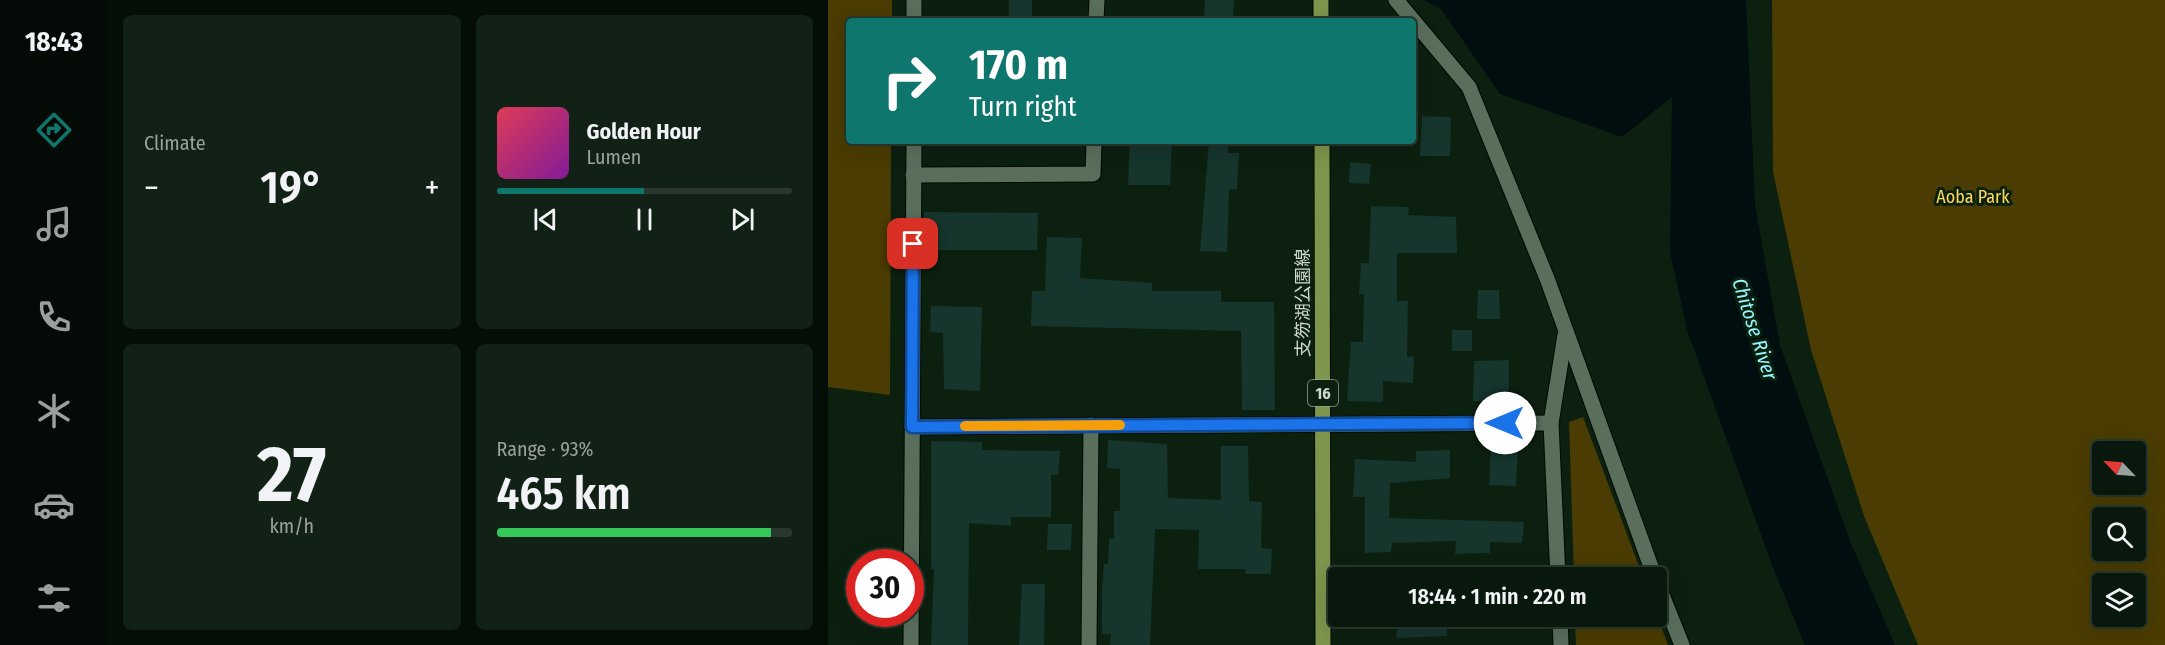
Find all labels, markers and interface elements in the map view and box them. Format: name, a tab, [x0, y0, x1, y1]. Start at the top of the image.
text: 18:43	[25, 26, 83, 58]
text: 170 m	[969, 40, 1068, 90]
icon: right	[870, 42, 948, 120]
text: Turn right	[969, 91, 1077, 123]
icon: directions	[33, 109, 75, 151]
text: Golden Hour	[587, 118, 701, 145]
text: Climate	[144, 131, 206, 155]
text: Lumen	[587, 145, 641, 169]
text: 19°	[260, 161, 323, 215]
text: −	[144, 168, 159, 208]
text: +	[424, 168, 439, 208]
park label: Aoba Park	[1936, 186, 2010, 208]
icon: music	[33, 203, 75, 245]
icon: previous	[529, 203, 562, 236]
icon: pause	[628, 203, 661, 236]
icon: next	[726, 203, 759, 236]
pin	[887, 218, 938, 269]
icon: arrive	[896, 227, 929, 260]
street label: 支笏湖公園線	[1292, 249, 1314, 357]
water label: Chitose River	[1727, 275, 1783, 384]
icon: phone	[33, 296, 75, 338]
road number: 16	[1308, 380, 1338, 406]
icon: climate	[33, 390, 75, 432]
position arrow	[1473, 391, 1537, 455]
text: 27	[257, 428, 326, 522]
text: Range · 93%	[497, 437, 593, 461]
north arrow	[2092, 441, 2146, 495]
map controls	[2092, 441, 2146, 627]
text: 465 km	[497, 467, 631, 521]
icon: car	[33, 484, 75, 526]
button: search	[2092, 507, 2146, 561]
text: km/h	[269, 514, 314, 538]
speed limit sign: 30	[846, 549, 924, 627]
button: layers	[2092, 573, 2146, 627]
icon: filters	[33, 577, 75, 619]
text: 18:44 · 1 min · 220 m	[1408, 583, 1587, 610]

